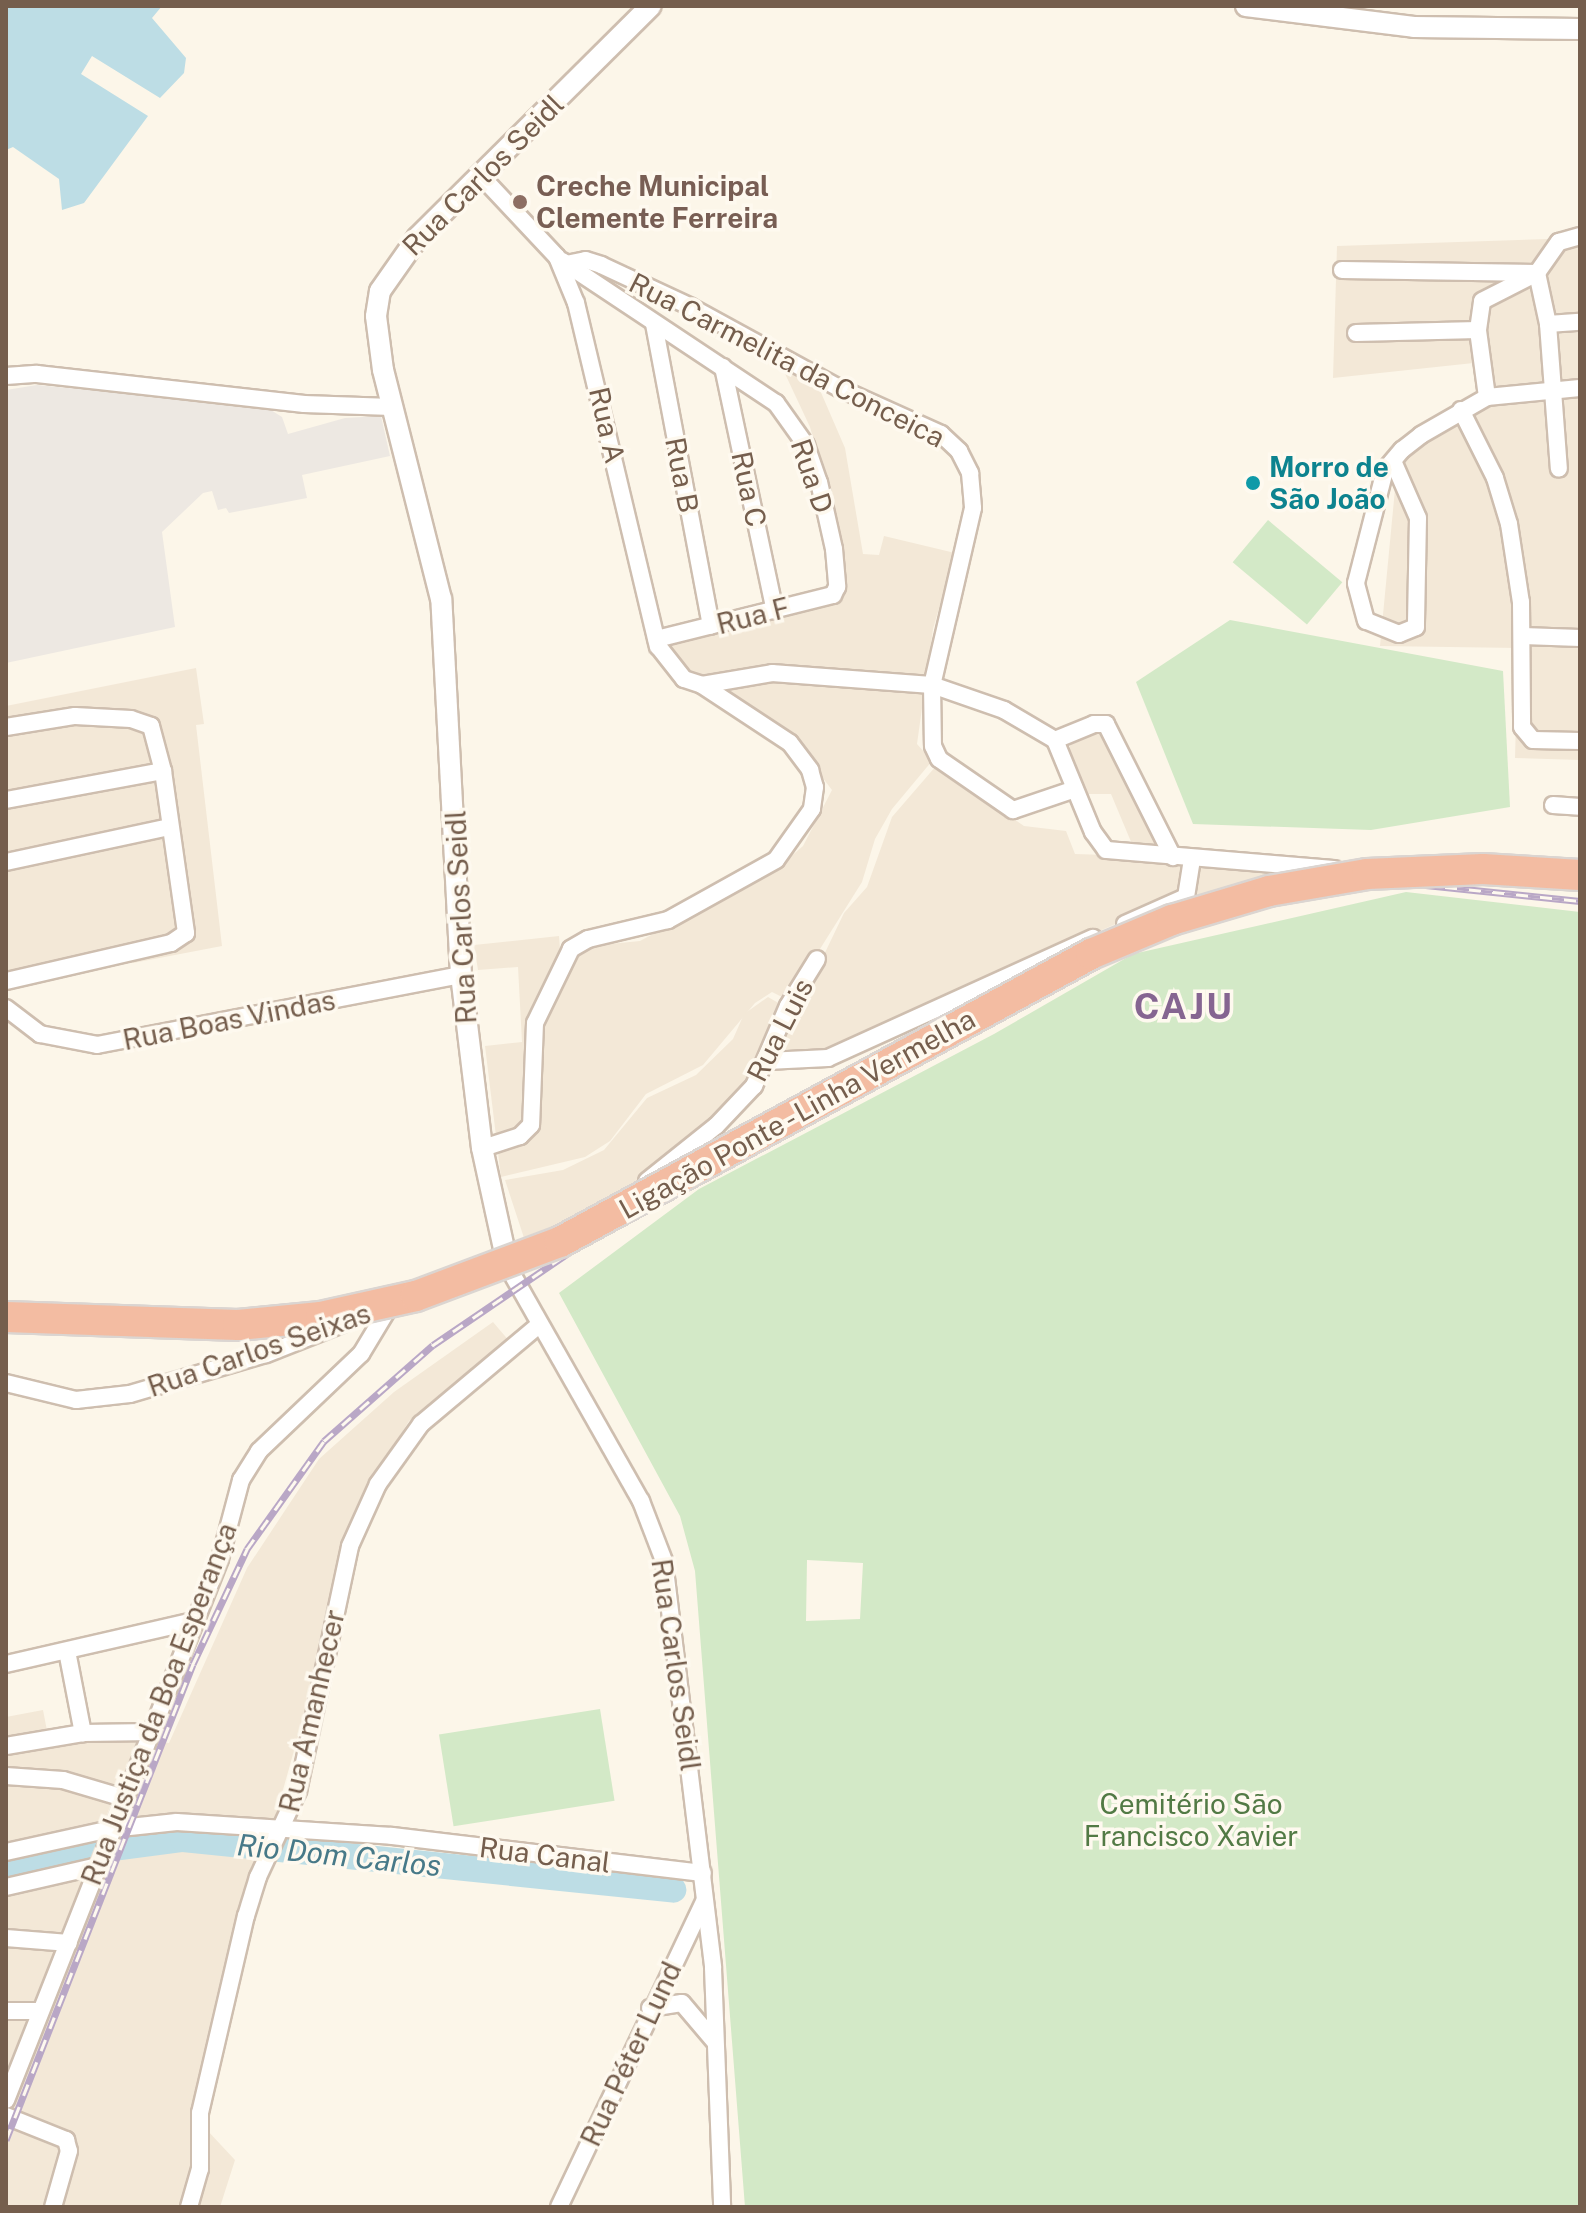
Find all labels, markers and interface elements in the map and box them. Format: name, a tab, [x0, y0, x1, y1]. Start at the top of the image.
street label: Rua Carlos Seidl	[395, 87, 571, 263]
place label: Creche Municipal Clemente Ferreira	[536, 169, 778, 235]
marker: Creche Municipal Clemente Ferreira	[511, 193, 529, 211]
street label: Rua Carmelita da Conceica	[624, 266, 950, 454]
street label: Rua A	[582, 384, 632, 466]
street label: Rua B	[658, 434, 706, 516]
street label: Rua D	[784, 434, 840, 518]
street label: Rua C	[725, 448, 773, 530]
place label: Morro de São João	[1269, 450, 1389, 516]
marker: Morro de São João	[1244, 474, 1262, 492]
street label: Rua F	[713, 591, 793, 641]
street label: Rua Carlos Seidl	[439, 809, 483, 1025]
street label: Rua Luis	[740, 973, 820, 1087]
street label: Rua Boas Vindas	[120, 983, 338, 1057]
district label: CAJU	[1134, 985, 1234, 1029]
street label: Ligação Ponte - Linha Vermelha	[609, 1000, 985, 1228]
street label: Rua Carlos Seixas	[143, 1296, 375, 1404]
street label: Rua Justiça da Boa Esperança	[74, 1518, 244, 1890]
street label: Rua Carlos Seidl	[644, 1557, 708, 1773]
street label: Rua Amanhecer	[272, 1606, 352, 1816]
park label: Cemitério São Francisco Xavier	[1084, 1787, 1298, 1853]
water label: Rio Dom Carlos	[235, 1826, 443, 1884]
street label: Rua Canal	[477, 1830, 613, 1880]
street label: Rua Péter Lund	[574, 1956, 688, 2152]

